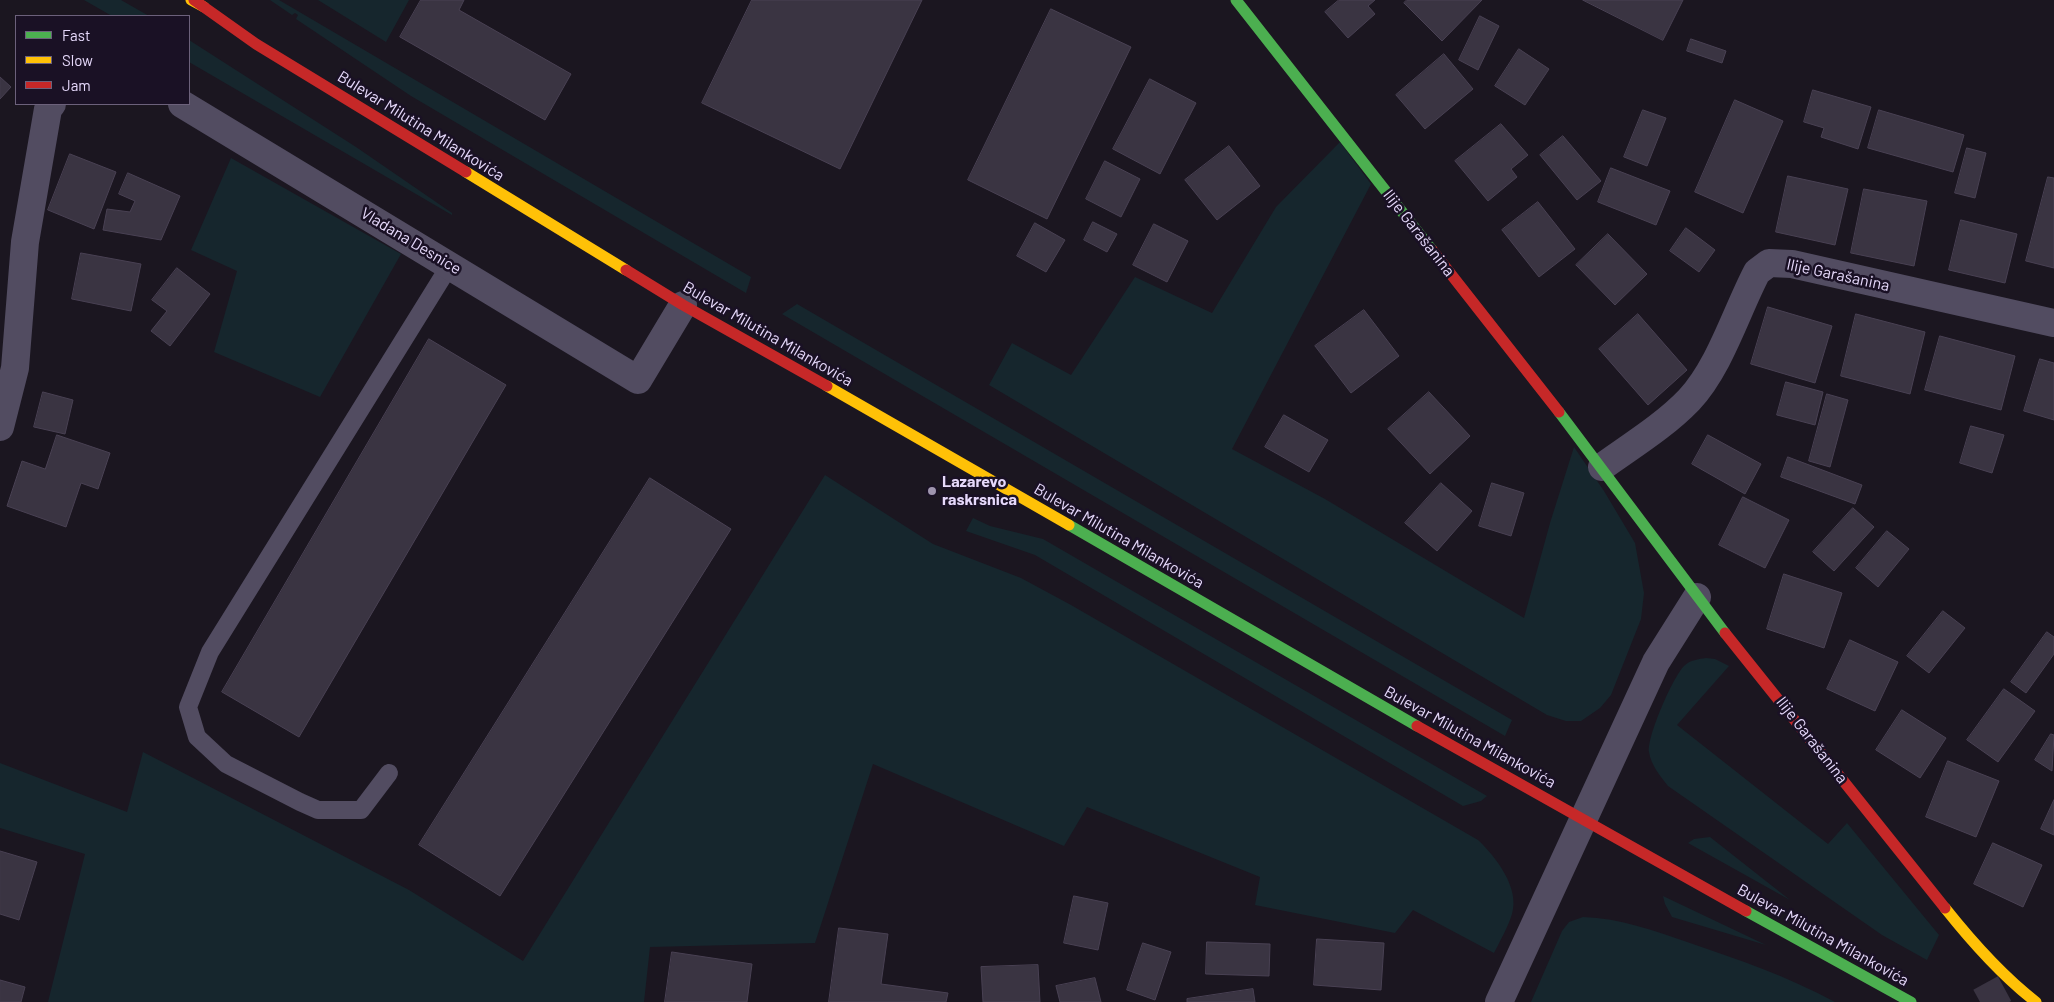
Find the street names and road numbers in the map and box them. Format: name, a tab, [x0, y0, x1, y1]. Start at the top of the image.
street label: Bulevar Milutina Milankovića	[334, 67, 508, 185]
street label: Ilije Garašanina	[1379, 186, 1459, 280]
street label: Vladana Desnice	[357, 204, 465, 278]
street label: Ilije Garašanina	[1785, 255, 1891, 295]
street label: Bulevar Milutina Milankovića	[680, 277, 856, 391]
street label: Bulevar Milutina Milankovića	[1031, 479, 1207, 593]
street label: Bulevar Milutina Milankovića	[1381, 682, 1559, 792]
street label: Ilije Garašanina	[1772, 693, 1852, 787]
street label: Bulevar Milutina Milankovića	[1734, 880, 1912, 990]

